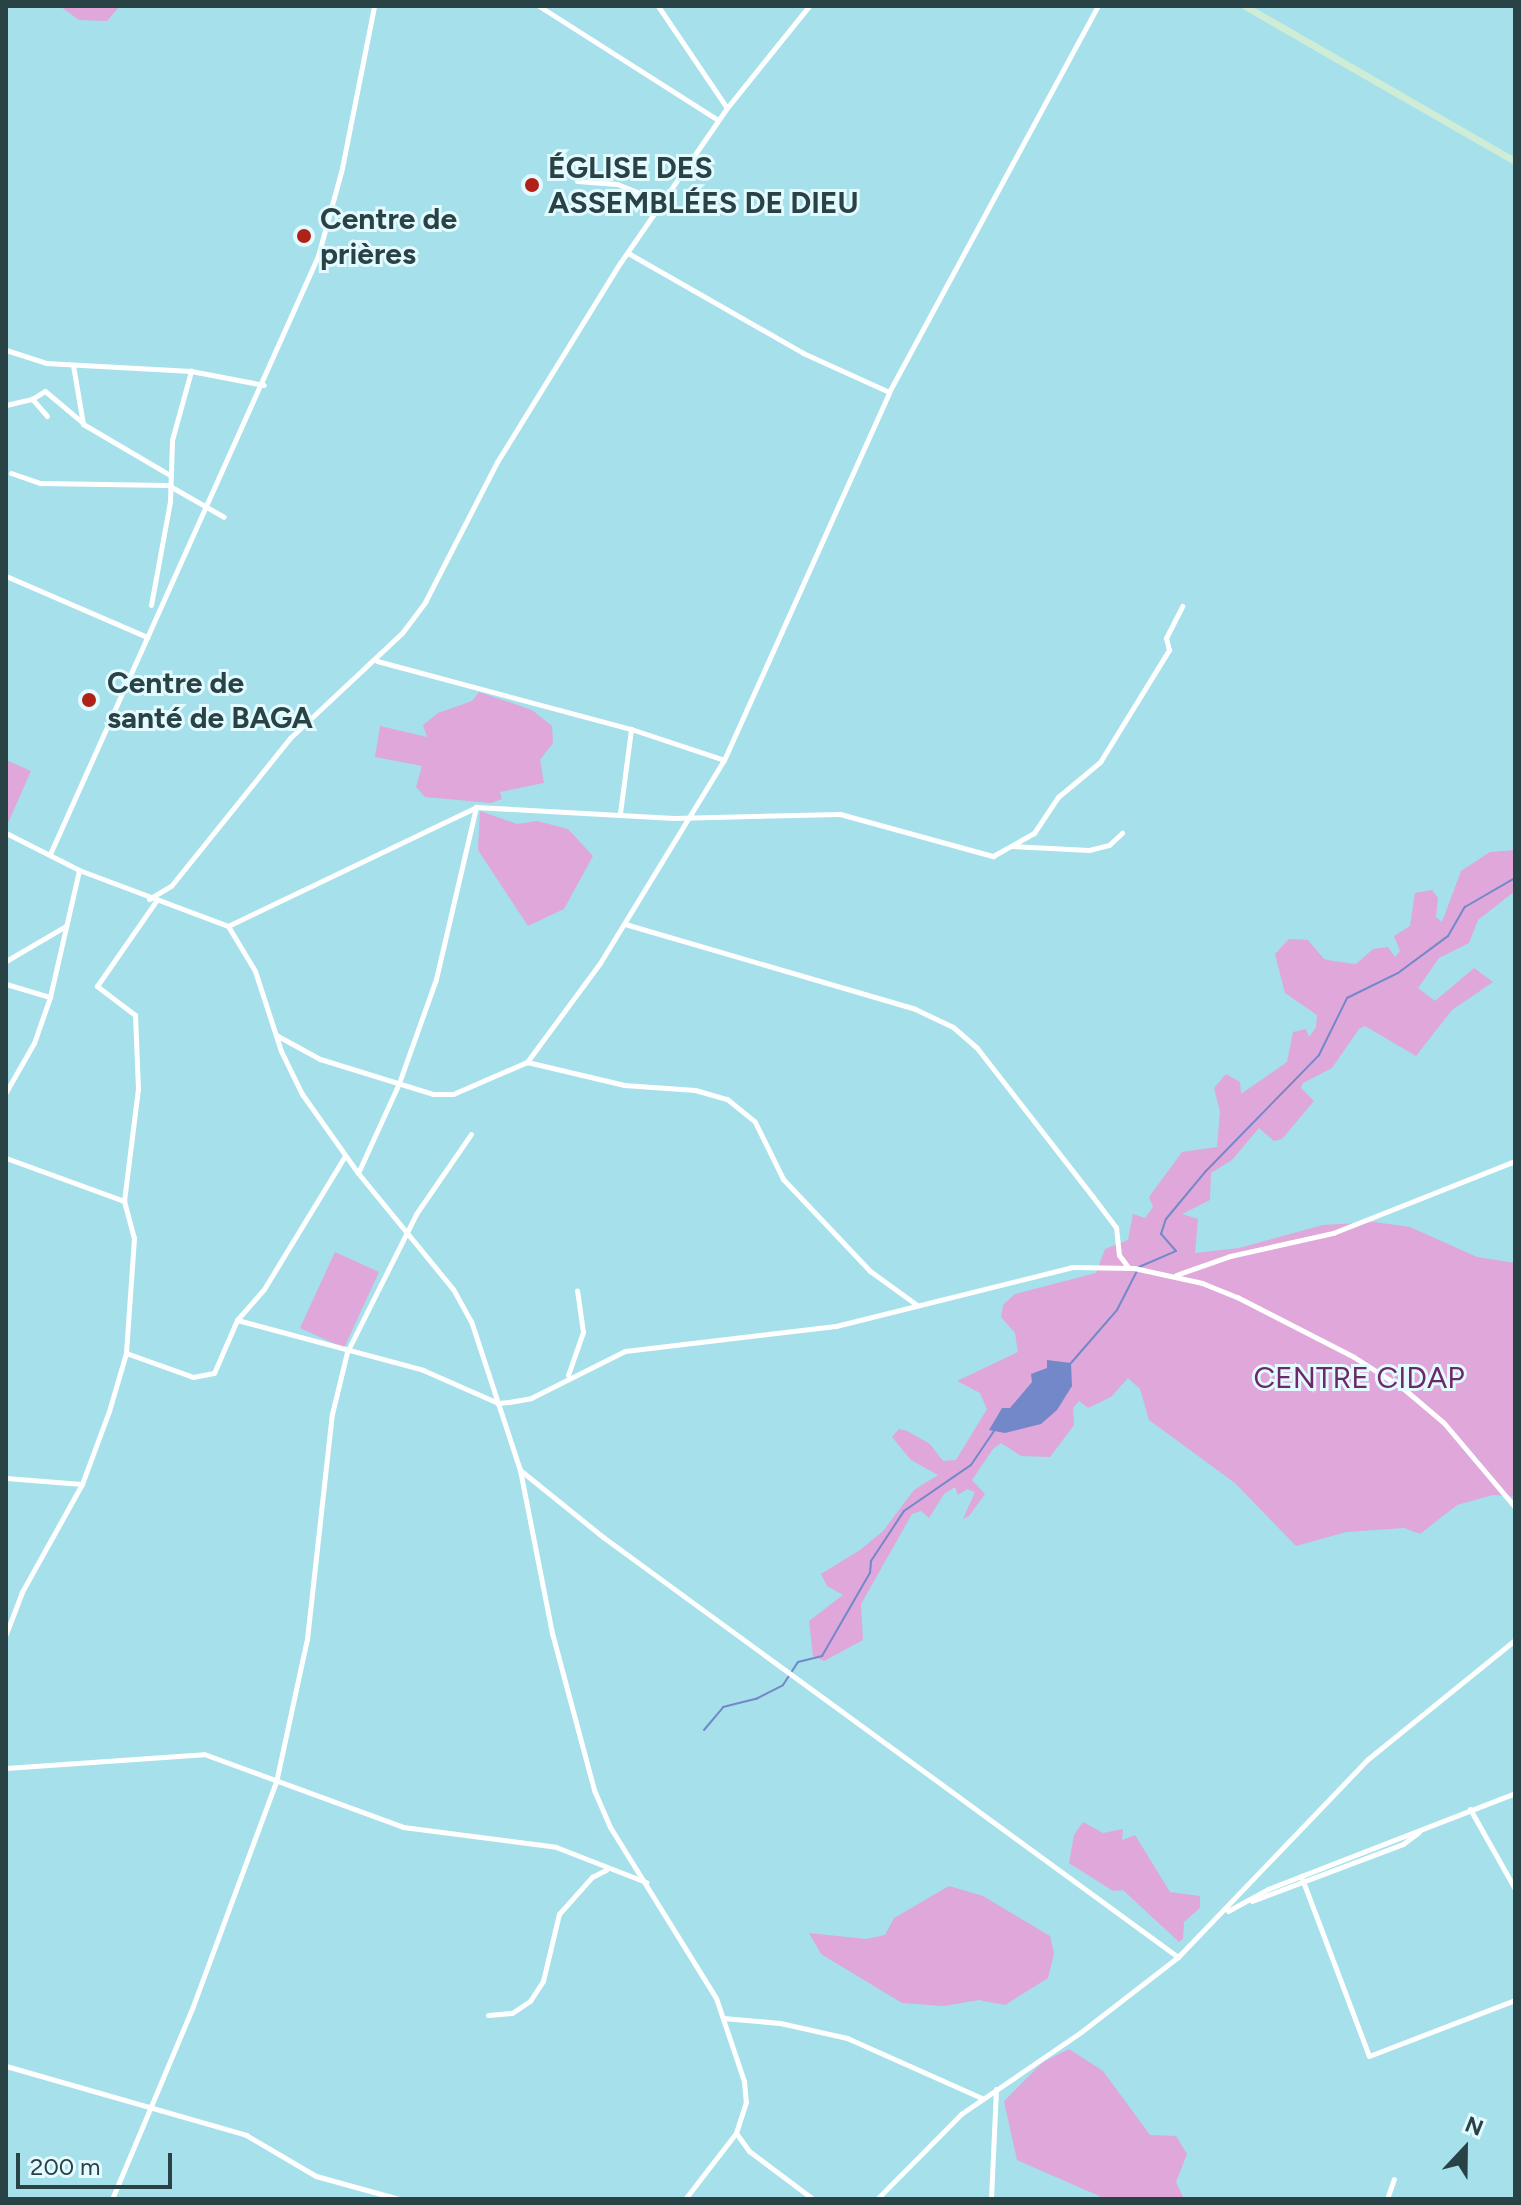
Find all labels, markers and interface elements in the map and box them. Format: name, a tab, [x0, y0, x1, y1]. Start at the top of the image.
place label: ÉGLISE DES ASSEMBLÉES DE DIEU	[548, 150, 859, 220]
marker: ÉGLISE DES ASSEMBLÉES DE DIEU	[523, 176, 541, 194]
place label: Centre de prières	[320, 201, 457, 272]
marker: Centre de prières	[295, 227, 313, 245]
place label: Centre de santé de BAGA	[107, 665, 313, 736]
marker: Centre de santé de BAGA	[78, 689, 100, 711]
park label: CENTRE CIDAP	[1253, 1360, 1465, 1396]
north arrow	[1425, 2109, 1505, 2189]
text: N	[1461, 2111, 1487, 2142]
scale bar	[20, 2137, 176, 2187]
text: 200 m	[30, 2152, 101, 2181]

